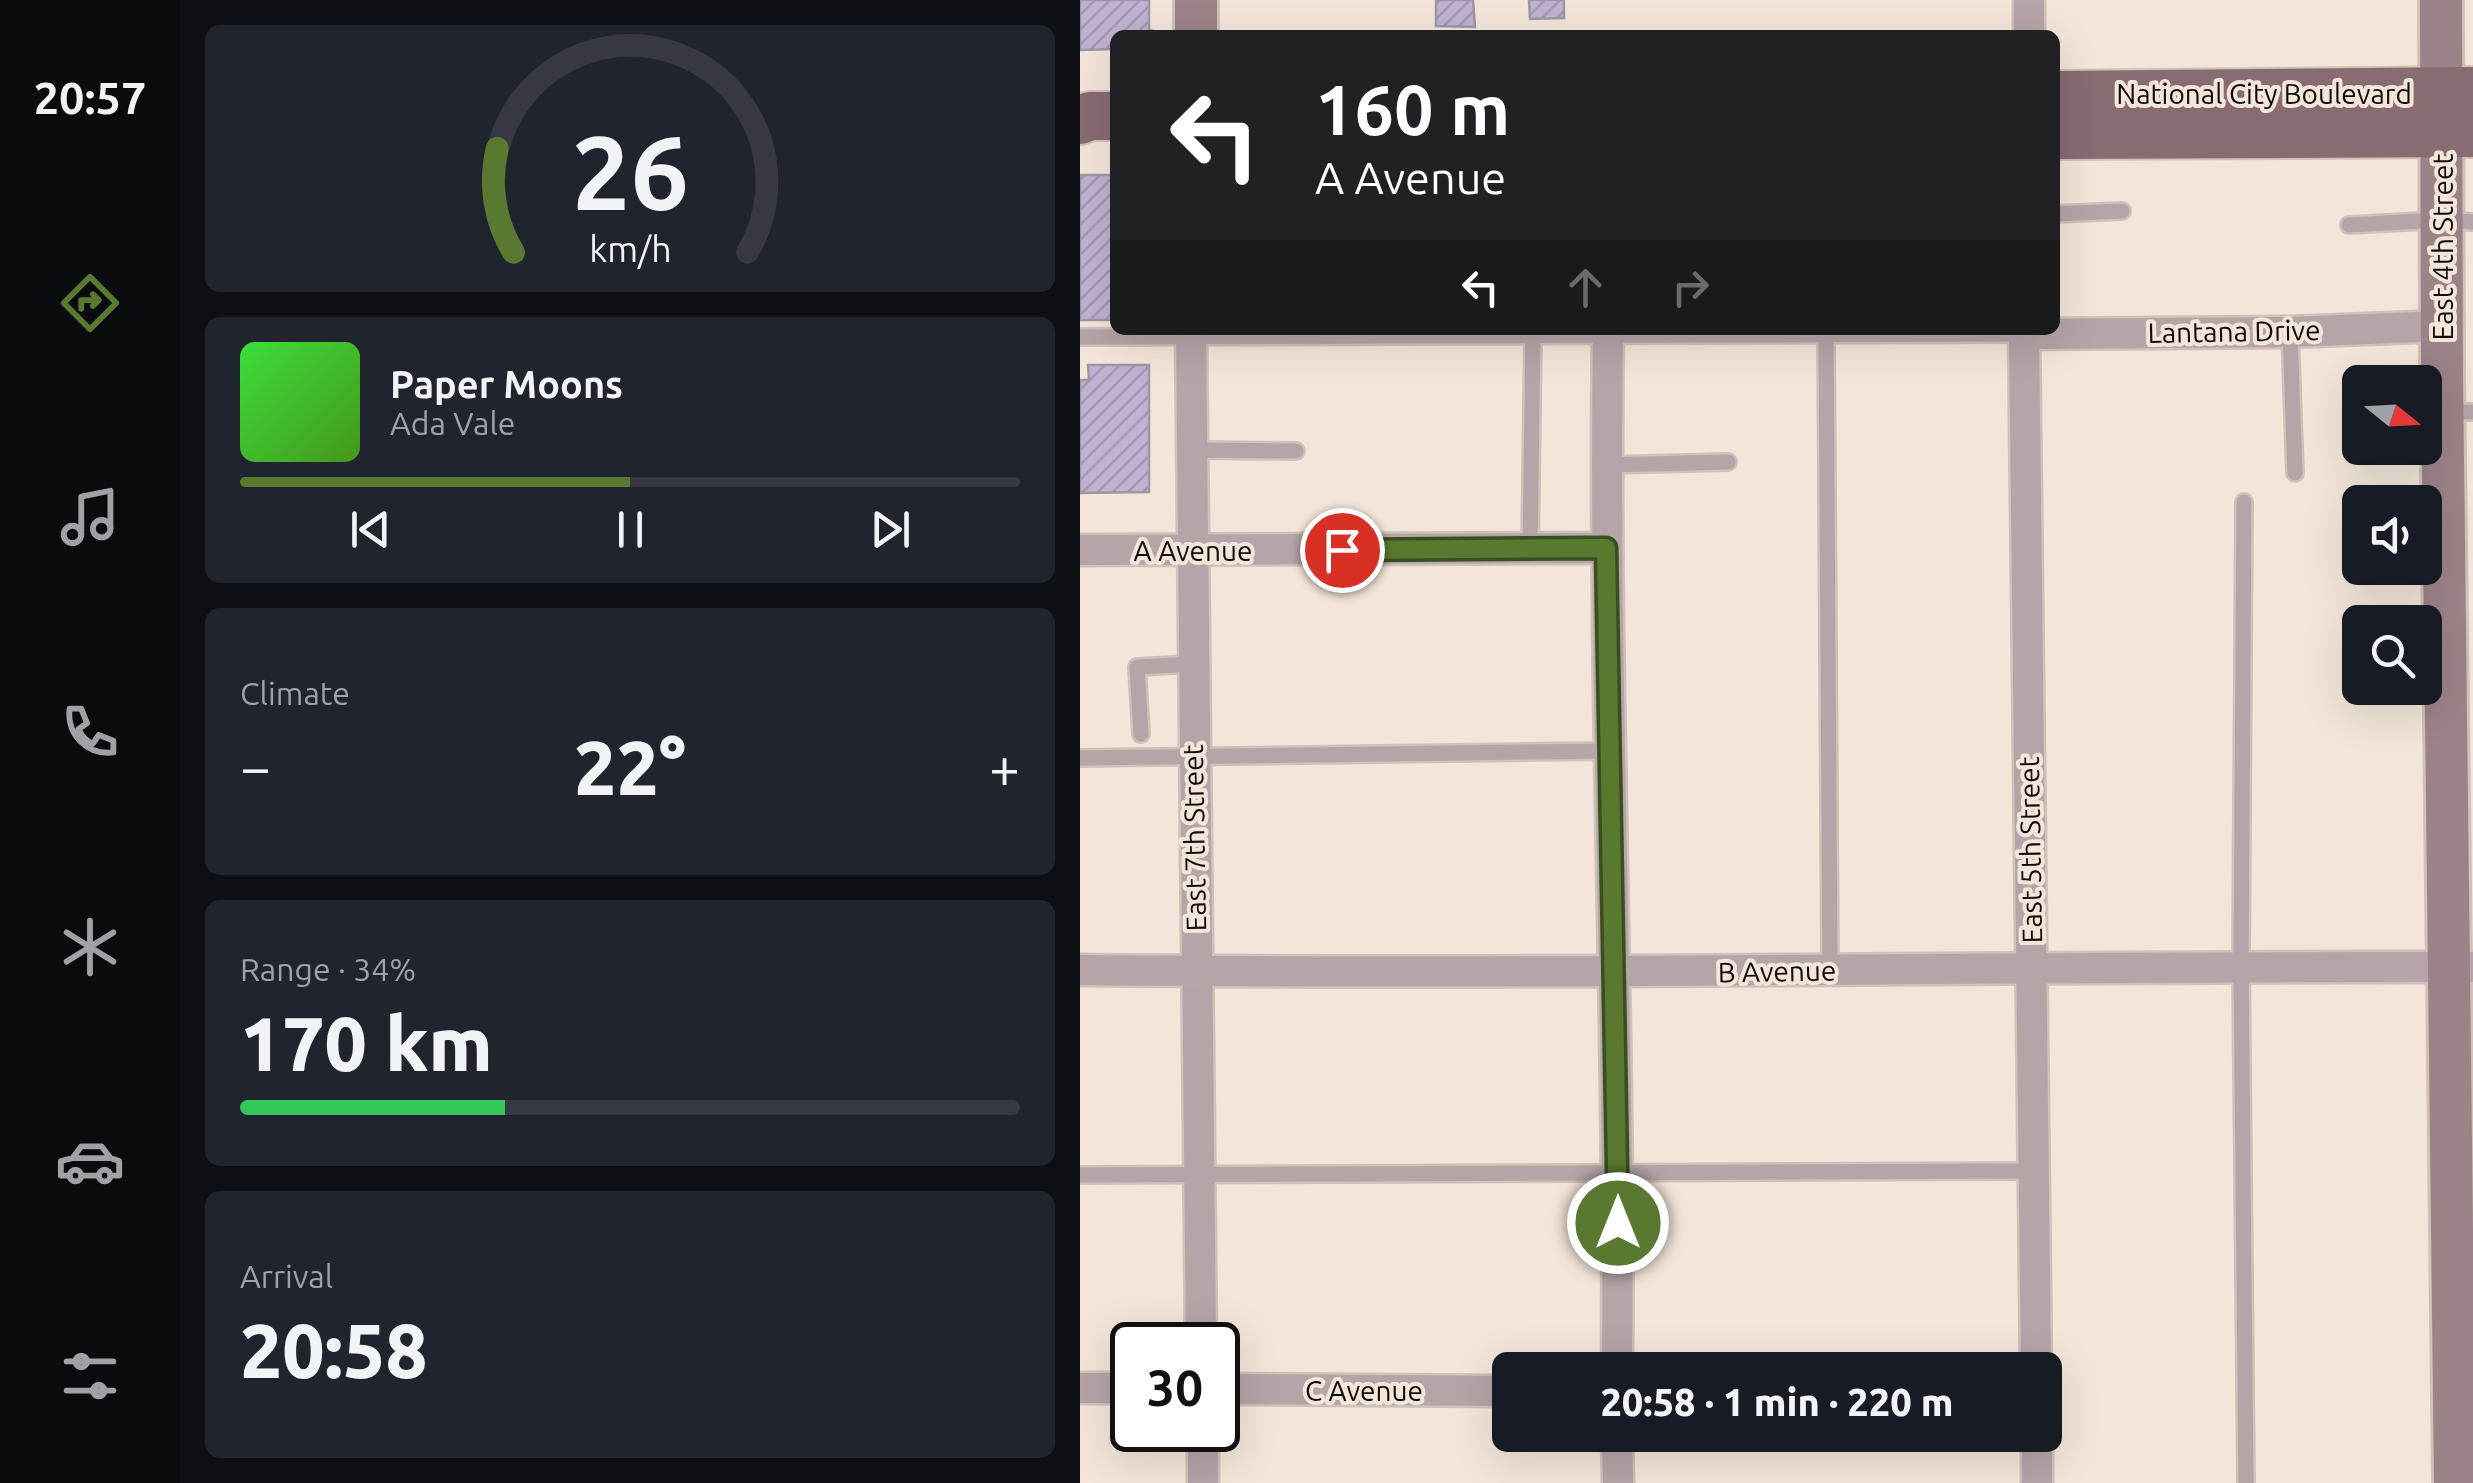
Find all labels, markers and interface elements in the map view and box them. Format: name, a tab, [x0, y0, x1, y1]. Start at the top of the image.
icon: left	[1150, 70, 1280, 200]
text: 160 m	[1315, 70, 1510, 148]
text: 20:57	[34, 72, 146, 123]
street label: National City Boulevard	[2116, 78, 2412, 109]
text: 26	[571, 113, 689, 230]
text: A Avenue	[1315, 152, 1506, 203]
street label: East 4th Street	[2427, 153, 2458, 341]
text: km/h	[589, 229, 671, 269]
icon: left	[1453, 260, 1508, 315]
icon: ahead	[1558, 260, 1613, 315]
icon: right	[1663, 260, 1718, 315]
icon: directions	[55, 268, 125, 338]
street label: Lantana Drive	[2147, 314, 2321, 348]
text: Paper Moons	[390, 363, 623, 405]
north arrow	[2342, 365, 2442, 465]
map controls	[2342, 365, 2442, 705]
text: Ada Vale	[390, 405, 516, 441]
icon: music	[55, 482, 125, 552]
button: sound	[2342, 485, 2442, 585]
icon: previous	[343, 502, 398, 557]
icon: pause	[603, 502, 658, 557]
icon: next	[863, 502, 918, 557]
pin	[1300, 508, 1385, 593]
icon: arrive	[1315, 523, 1370, 578]
street label: A Avenue	[1134, 535, 1252, 566]
button: search	[2342, 605, 2442, 705]
text: Climate	[240, 675, 350, 711]
icon: phone	[55, 697, 125, 767]
text: 22°	[574, 725, 686, 809]
text: −	[240, 736, 271, 797]
text: +	[989, 736, 1020, 797]
street label: East 7th Street	[1177, 744, 1211, 932]
street label: East 5th Street	[2013, 756, 2047, 944]
icon: climate	[55, 912, 125, 982]
text: Range · 34%	[240, 951, 416, 987]
street label: B Avenue	[1717, 954, 1837, 988]
text: 170 km	[240, 1001, 493, 1085]
icon: car	[55, 1126, 125, 1196]
position arrow	[1566, 1171, 1670, 1275]
text: Arrival	[240, 1258, 333, 1294]
text: 20:58	[240, 1308, 428, 1392]
speed limit sign: 30	[1110, 1322, 1240, 1452]
icon: filters	[55, 1341, 125, 1411]
street label: C Avenue	[1305, 1375, 1423, 1406]
text: 20:58 · 1 min · 220 m	[1600, 1381, 1954, 1423]

